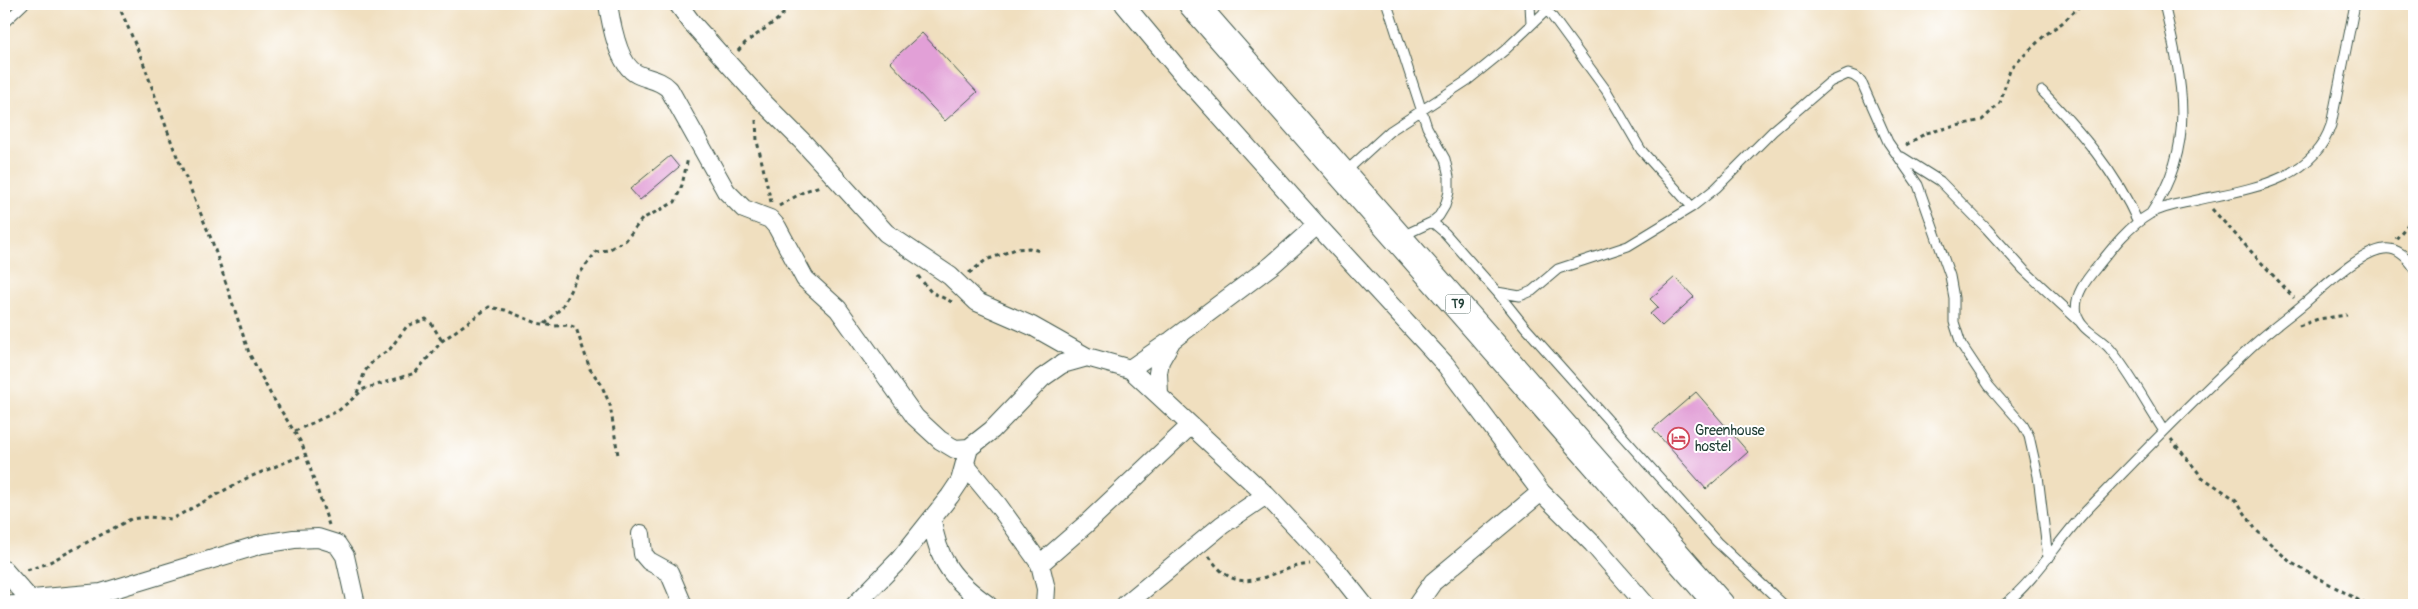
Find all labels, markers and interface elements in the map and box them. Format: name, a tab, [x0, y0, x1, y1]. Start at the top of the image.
road number: T9	[1446, 294, 1470, 314]
place label: Greenhouse hostel	[1695, 422, 1765, 455]
hotel icon: Greenhouse hostel	[1667, 426, 1691, 450]

